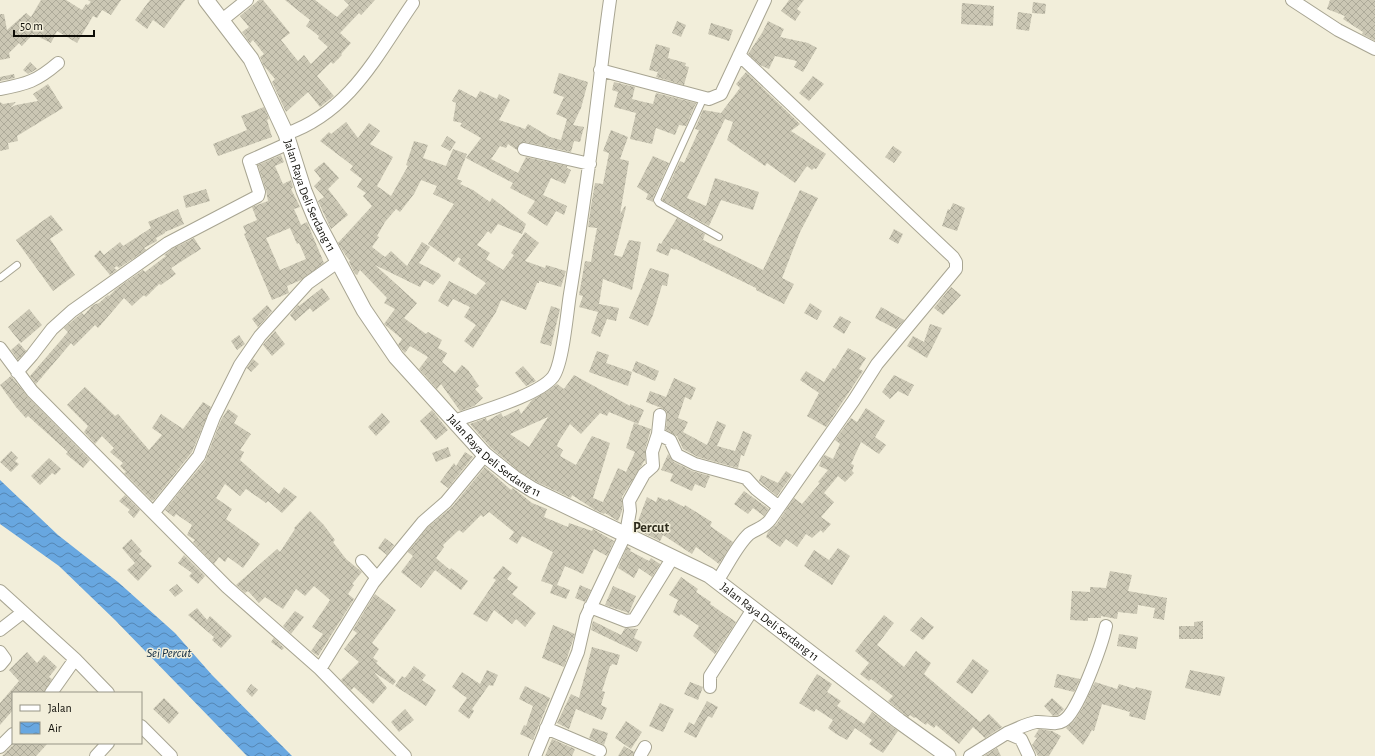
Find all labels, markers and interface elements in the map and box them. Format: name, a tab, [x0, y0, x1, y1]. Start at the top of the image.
scale bar	[14, 12, 94, 38]
text: 50 m	[20, 20, 43, 32]
street label: Jalan Raya Deli Serdang 11	[282, 138, 338, 254]
street label: Jalan Raya Deli Serdang 11	[445, 412, 543, 499]
district label: Percut	[633, 521, 669, 535]
street label: Jalan Raya Deli Serdang 11	[719, 580, 821, 663]
water label: Sei Percut	[146, 647, 192, 660]
legend	[12, 692, 142, 744]
text: Jalan	[48, 702, 72, 714]
text: Air	[48, 722, 62, 734]

